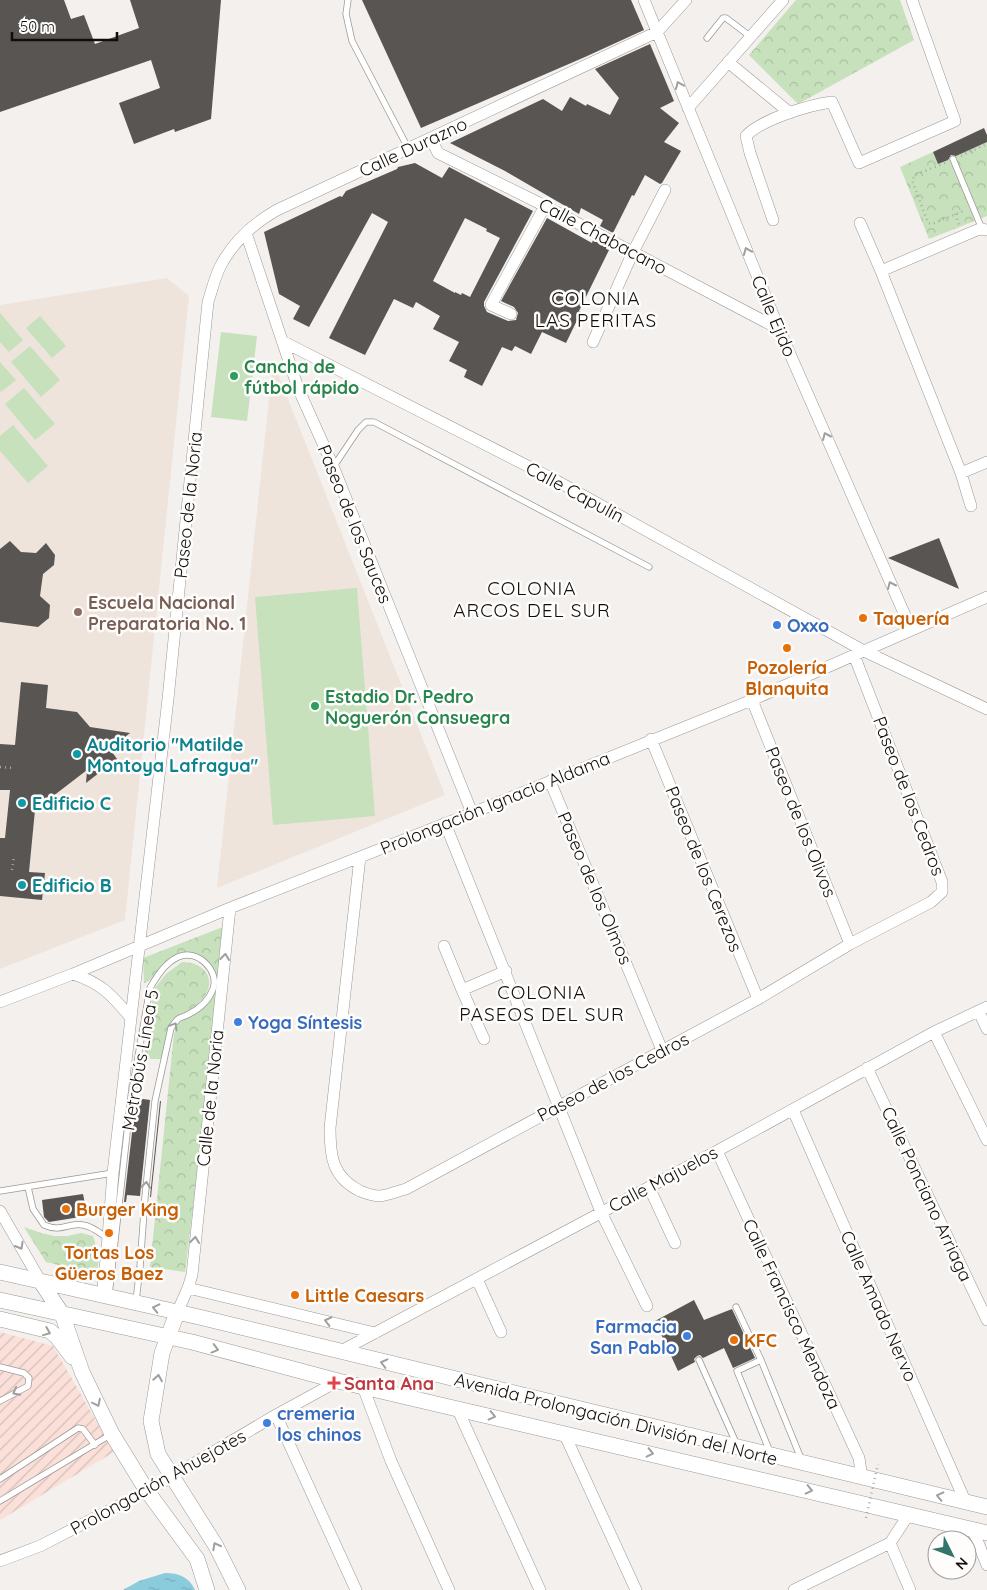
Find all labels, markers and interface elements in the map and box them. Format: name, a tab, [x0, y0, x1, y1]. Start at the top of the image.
scale bar	[12, 10, 118, 42]
text: 50 m	[20, 17, 55, 36]
one-way arrow	[674, 81, 685, 90]
street label: Calle Durazno	[355, 112, 471, 182]
street label: Calle Chabacano	[535, 192, 671, 280]
one-way arrow	[743, 247, 754, 256]
street label: Calle Ejido	[747, 272, 801, 360]
district label: COLONIA LAS PERITAS	[535, 286, 657, 332]
place label: Cancha de fútbol rápido	[244, 355, 359, 399]
marker: Cancha de fútbol rápido	[228, 370, 240, 382]
street label: Paseo de la Noria	[169, 430, 207, 580]
one-way arrow	[821, 432, 832, 441]
street label: Paseo de los Sauces	[313, 441, 397, 607]
street label: Calle Capulín	[522, 456, 628, 528]
district label: COLONIA ARCOS DEL SUR	[453, 576, 611, 622]
one-way arrow	[887, 581, 898, 590]
place label: Escuela Nacional Preparatoria No. 1	[88, 591, 246, 635]
marker: Escuela Nacional Preparatoria No. 1	[72, 606, 84, 618]
place label: Taquería	[873, 607, 950, 630]
marker: Taquería	[857, 612, 869, 624]
place label: Oxxo	[787, 614, 829, 637]
marker: Oxxo	[771, 619, 783, 631]
marker: Pozolería Blanquita	[781, 642, 793, 654]
place label: Pozolería Blanquita	[745, 656, 829, 700]
place label: Estadio Dr. Pedro Noguerón Consuegra	[325, 685, 510, 729]
marker: Estadio Dr. Pedro Noguerón Consuegra	[309, 700, 321, 712]
street label: Paseo de los Cedros	[868, 713, 950, 879]
place label: Auditorio "Matilde Montoya Lafragua"	[87, 733, 259, 777]
street label: Paseo de los Olivos	[760, 743, 842, 901]
street label: Prolongación Ignacio Aldama	[377, 746, 613, 860]
marker: Auditorio "Matilde Montoya Lafragua"	[71, 748, 83, 760]
street label: Paseo de los Cerezos	[660, 783, 748, 955]
place label: Edificio C	[32, 792, 111, 815]
marker: Edificio C	[16, 797, 28, 809]
street label: Paseo de los Olmos	[552, 808, 638, 968]
place label: Edificio B	[32, 874, 112, 897]
marker: Edificio B	[16, 879, 28, 891]
one-way arrow	[219, 952, 230, 960]
district label: COLONIA PASEOS DEL SUR	[459, 980, 625, 1026]
street label: Metrobús Línea 5	[116, 988, 164, 1132]
place label: Yoga Síntesis	[248, 1011, 362, 1034]
marker: Yoga Síntesis	[232, 1016, 244, 1028]
one-way arrow	[168, 1023, 178, 1032]
street label: Paseo de los Cedros	[533, 1027, 693, 1127]
street label: Calle de la Noria	[191, 1028, 229, 1168]
street label: Calle Ponciano Arriaga	[876, 1103, 978, 1285]
street label: Calle Majuelos	[605, 1141, 721, 1217]
one-way arrow	[140, 1181, 151, 1189]
place label: Burger King	[76, 1198, 179, 1221]
marker: Burger King	[60, 1203, 72, 1215]
street label: Calle Francisco Mendoza	[738, 1215, 846, 1413]
marker: Tortas Los Güeros Baez	[103, 1227, 115, 1239]
street label: Calle Amado Nervo	[835, 1227, 923, 1385]
one-way arrow	[190, 1236, 201, 1244]
one-way arrow	[14, 1241, 24, 1250]
place label: Tortas Los Güeros Baez	[55, 1241, 164, 1285]
place label: Little Caesars	[305, 1284, 425, 1307]
marker: Little Caesars	[289, 1289, 301, 1301]
one-way arrow	[152, 1303, 161, 1314]
place label: Farmacia San Pablo	[590, 1315, 677, 1359]
one-way arrow	[323, 1316, 332, 1327]
one-way arrow	[42, 1326, 51, 1336]
place label: KFC	[744, 1329, 777, 1352]
marker: Farmacia San Pablo	[681, 1330, 693, 1342]
marker: KFC	[728, 1334, 740, 1346]
one-way arrow	[211, 1343, 219, 1353]
one-way arrow	[380, 1358, 389, 1369]
street label: Avenida Prolongación División del Norte	[452, 1368, 780, 1470]
place label: Santa Ana	[344, 1372, 434, 1395]
one-way arrow	[153, 1374, 163, 1383]
marker: Santa Ana	[328, 1377, 340, 1389]
one-way arrow	[13, 1386, 22, 1396]
one-way arrow	[91, 1398, 102, 1407]
place label: cremeria los chinos	[277, 1402, 362, 1446]
one-way arrow	[488, 1410, 497, 1421]
marker: cremeria los chinos	[261, 1417, 273, 1429]
street label: Prolongación Ahuejotes	[66, 1424, 250, 1540]
one-way arrow	[646, 1447, 655, 1458]
one-way arrow	[804, 1484, 813, 1495]
one-way arrow	[935, 1491, 944, 1502]
north arrow	[927, 1530, 977, 1580]
one-way arrow	[212, 1543, 222, 1552]
text: N	[952, 1554, 972, 1574]

